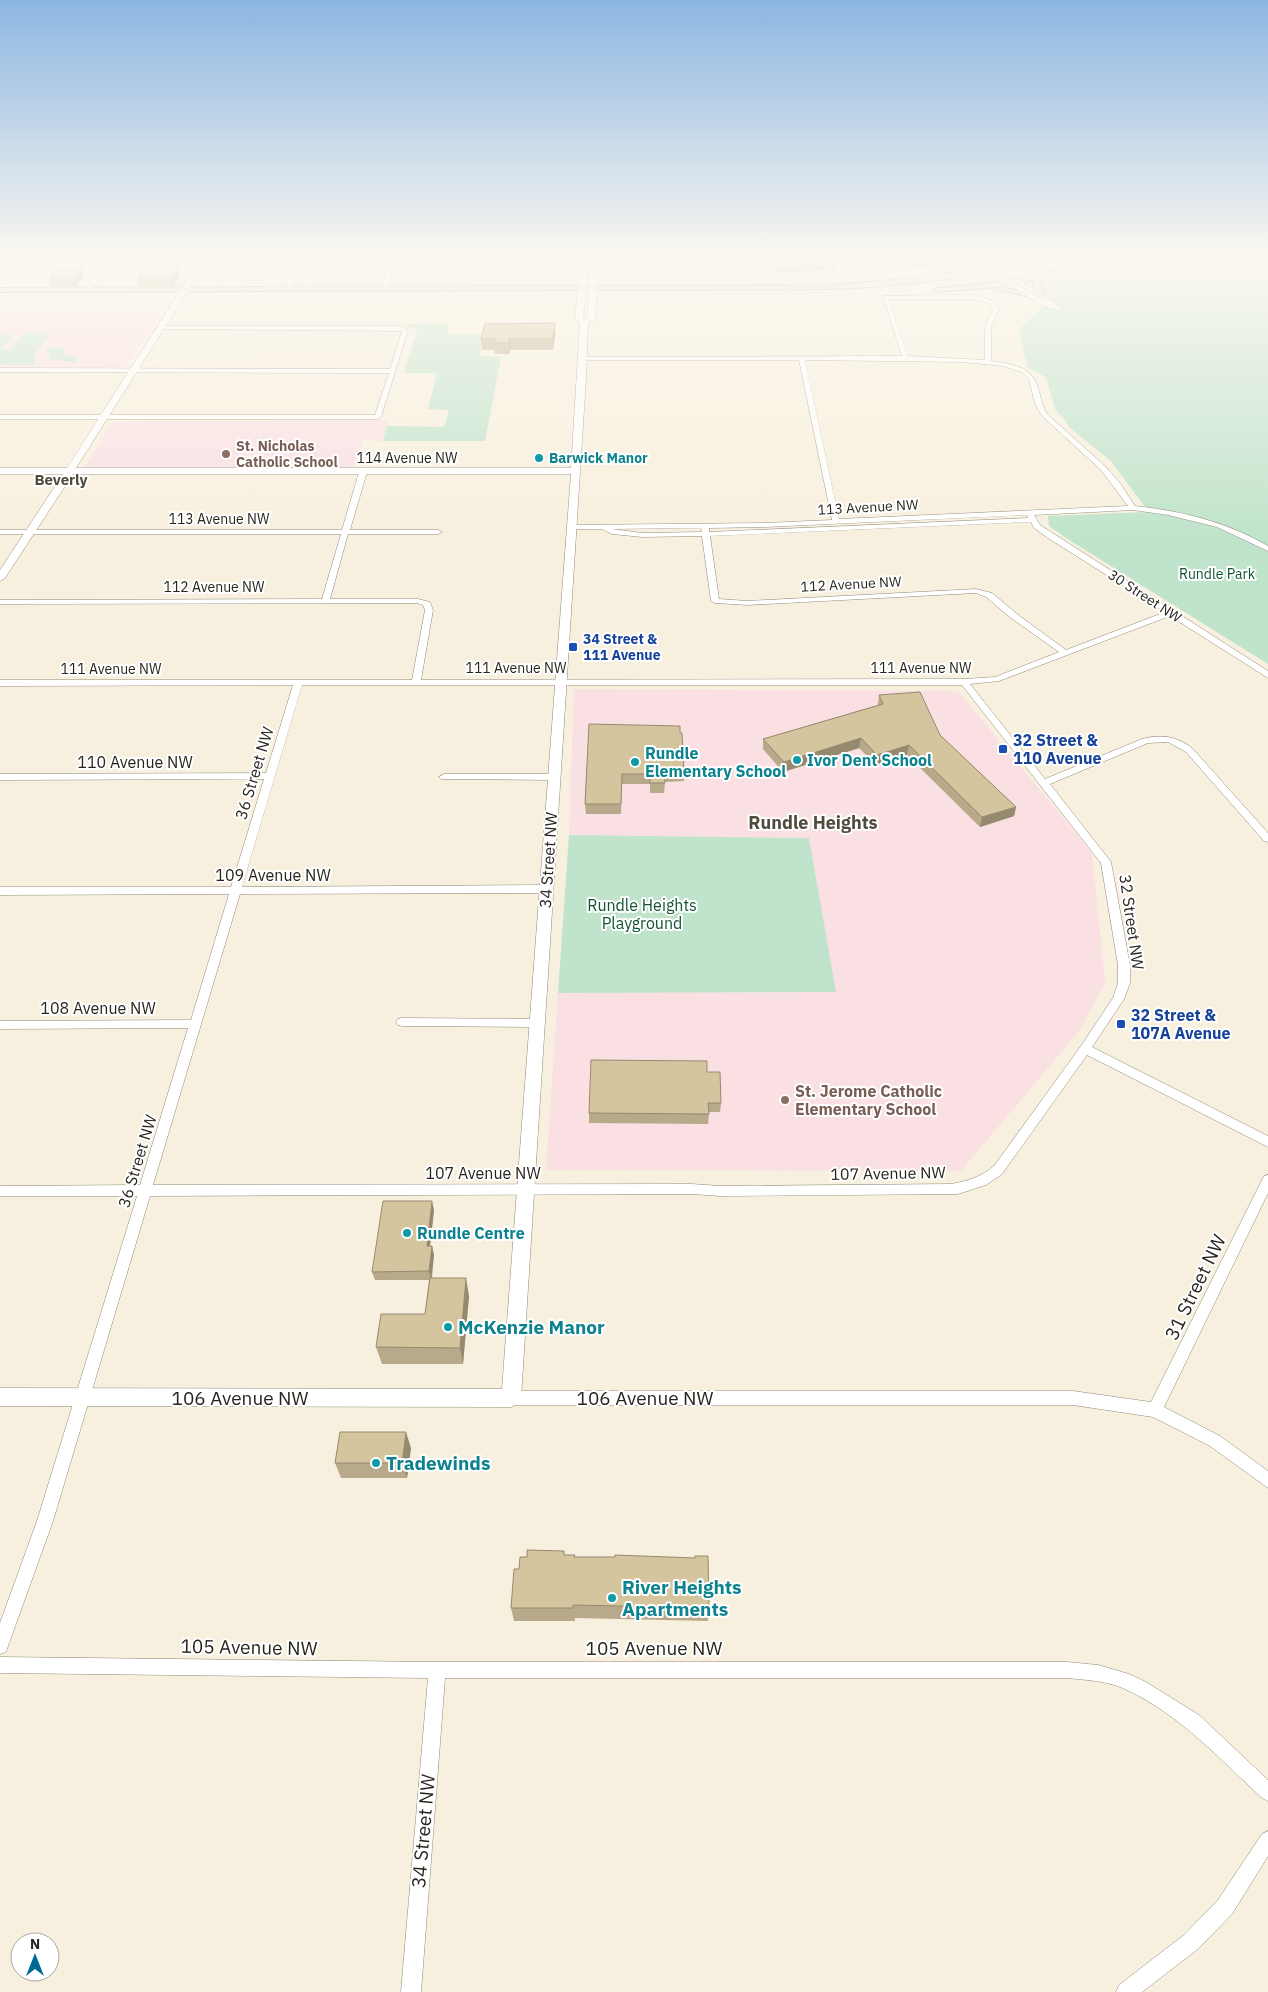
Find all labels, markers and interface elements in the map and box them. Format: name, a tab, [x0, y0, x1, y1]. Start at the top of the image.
place label: St. Nicholas Catholic School	[236, 437, 338, 471]
marker: St. Nicholas Catholic School	[220, 448, 232, 460]
street label: 114 Avenue NW	[357, 449, 458, 467]
place label: Barwick Manor	[549, 449, 648, 467]
marker: Barwick Manor	[533, 452, 545, 464]
district label: Beverly	[34, 470, 88, 489]
street label: 113 Avenue NW	[817, 495, 919, 519]
street label: 113 Avenue NW	[169, 510, 270, 528]
park label: Rundle Park	[1179, 565, 1256, 583]
street label: 30 Street NW	[1105, 566, 1186, 627]
street label: 112 Avenue NW	[800, 572, 902, 596]
street label: 112 Avenue NW	[164, 578, 265, 596]
place label: 34 Street & 111 Avenue	[583, 630, 661, 664]
marker: 34 Street & 111 Avenue	[567, 641, 579, 653]
street label: 111 Avenue NW	[466, 659, 567, 677]
street label: 111 Avenue NW	[871, 659, 972, 677]
street label: 111 Avenue NW	[61, 660, 162, 678]
street label: 36 Street NW	[230, 724, 278, 822]
place label: 32 Street & 110 Avenue	[1013, 730, 1102, 768]
place label: Rundle Elementary School	[645, 743, 786, 781]
marker: 32 Street & 110 Avenue	[997, 743, 1009, 755]
place label: Ivor Dent School	[807, 750, 932, 770]
street label: 110 Avenue NW	[77, 752, 193, 772]
marker: Ivor Dent School	[791, 754, 803, 766]
marker: Rundle Elementary School	[629, 756, 641, 768]
street label: 34 Street NW	[535, 811, 561, 909]
district label: Rundle Heights	[748, 811, 878, 834]
street label: 109 Avenue NW	[215, 865, 331, 885]
street label: 32 Street NW	[1115, 873, 1149, 971]
park label: Rundle Heights Playground	[587, 895, 697, 933]
street label: 108 Avenue NW	[40, 998, 156, 1018]
place label: 32 Street & 107A Avenue	[1131, 1005, 1231, 1043]
marker: 32 Street & 107A Avenue	[1115, 1018, 1127, 1030]
place label: St. Jerome Catholic Elementary School	[795, 1081, 942, 1119]
marker: St. Jerome Catholic Elementary School	[779, 1094, 791, 1106]
street label: 36 Street NW	[113, 1112, 161, 1210]
street label: 107 Avenue NW	[830, 1162, 946, 1184]
street label: 107 Avenue NW	[425, 1163, 541, 1183]
place label: Rundle Centre	[417, 1223, 525, 1243]
marker: Rundle Centre	[401, 1227, 413, 1239]
street label: 31 Street NW	[1159, 1230, 1231, 1344]
place label: McKenzie Manor	[458, 1315, 605, 1339]
marker: McKenzie Manor	[442, 1321, 454, 1333]
street label: 106 Avenue NW	[172, 1386, 309, 1410]
street label: 106 Avenue NW	[577, 1386, 714, 1410]
place label: Tradewinds	[386, 1451, 490, 1475]
marker: Tradewinds	[370, 1457, 382, 1469]
place label: River Heights Apartments	[622, 1575, 742, 1621]
marker: River Heights Apartments	[606, 1592, 618, 1604]
street label: 105 Avenue NW	[180, 1634, 318, 1660]
street label: 105 Avenue NW	[586, 1636, 723, 1660]
street label: 34 Street NW	[406, 1773, 440, 1889]
north arrow	[10, 1932, 60, 1982]
text: N	[30, 1935, 40, 1953]

